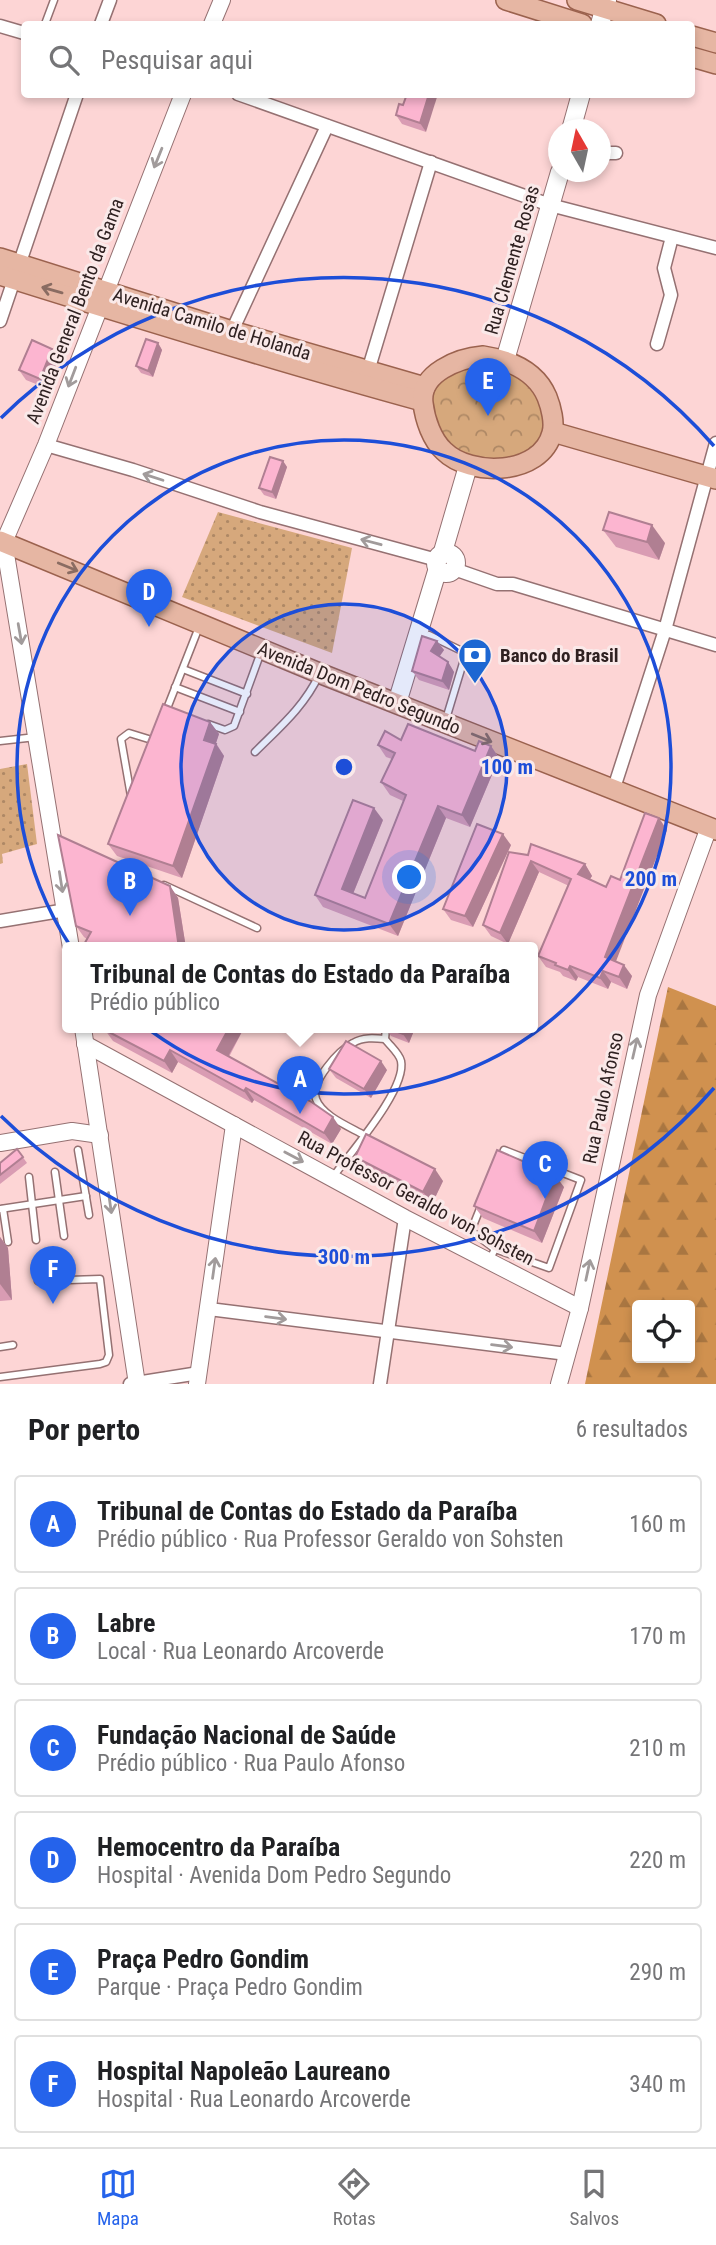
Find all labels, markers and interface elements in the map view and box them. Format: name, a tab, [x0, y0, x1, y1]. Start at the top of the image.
search box	[21, 21, 695, 98]
icon: search	[45, 41, 83, 79]
text: Pesquisar aqui	[101, 45, 253, 75]
north arrow	[548, 119, 611, 182]
one-way arrow	[150, 147, 163, 168]
street label: Rua Clemente Rosas	[480, 183, 544, 337]
street label: Avenida General Bento da Gama	[21, 195, 129, 427]
one-way arrow	[41, 283, 63, 296]
street label: Avenida Camilo de Holanda	[110, 283, 314, 365]
pin: E	[465, 358, 511, 416]
one-way arrow	[64, 366, 77, 388]
one-way arrow	[143, 470, 165, 482]
one-way arrow	[360, 535, 382, 548]
one-way arrow	[56, 562, 78, 575]
pin: D	[126, 569, 172, 627]
one-way arrow	[14, 622, 27, 645]
bank icon: Banco do Brasil	[456, 636, 494, 685]
street label: Avenida Dom Pedro Segundo	[254, 637, 464, 739]
place label: Banco do Brasil	[500, 644, 619, 667]
one-way arrow	[470, 733, 492, 746]
centre of rings	[332, 755, 356, 779]
text: 100 m	[481, 755, 533, 779]
pin: B	[107, 858, 153, 916]
your location	[392, 860, 426, 894]
text: 200 m	[625, 867, 677, 891]
one-way arrow	[55, 870, 68, 893]
popup	[62, 942, 538, 1033]
text: Tribunal de Contas do Estado da Paraíba	[90, 959, 510, 989]
text: Prédio público	[90, 989, 220, 1016]
street label: Rua Paulo Afonso	[578, 1030, 628, 1166]
one-way arrow	[629, 1037, 642, 1060]
pin: A	[277, 1056, 323, 1114]
street label: Rua Professor Geraldo von Sohsten	[294, 1126, 538, 1270]
pin: C	[522, 1141, 568, 1199]
one-way arrow	[283, 1151, 304, 1165]
one-way arrow	[104, 1191, 117, 1214]
text: 300 m	[318, 1245, 370, 1269]
pin: F	[30, 1246, 76, 1304]
one-way arrow	[208, 1257, 221, 1280]
one-way arrow	[581, 1259, 595, 1282]
map controls	[632, 1300, 695, 1363]
button: locate	[632, 1300, 695, 1363]
one-way arrow	[265, 1312, 287, 1325]
one-way arrow	[490, 1340, 513, 1353]
text: Por perto	[28, 1412, 140, 1447]
text: 6 resultados	[576, 1416, 688, 1443]
text: Tribunal de Contas do Estado da Paraíba	[97, 1496, 517, 1526]
text: A	[46, 1511, 60, 1538]
text: 160 m	[629, 1511, 686, 1538]
text: Prédio público · Rua Professor Geraldo von Sohsten	[97, 1526, 564, 1553]
text: Labre	[97, 1608, 155, 1638]
text: B	[47, 1623, 59, 1650]
text: 170 m	[629, 1623, 686, 1650]
text: Local · Rua Leonardo Arcoverde	[97, 1638, 384, 1665]
text: Fundação Nacional de Saúde	[97, 1720, 396, 1750]
text: C	[46, 1735, 60, 1762]
text: 210 m	[629, 1735, 686, 1762]
text: Prédio público · Rua Paulo Afonso	[97, 1750, 405, 1777]
text: Hemocentro da Paraíba	[97, 1832, 340, 1862]
text: D	[47, 1847, 60, 1874]
text: 220 m	[629, 1847, 686, 1874]
text: Hospital · Avenida Dom Pedro Segundo	[97, 1862, 451, 1889]
text: Praça Pedro Gondim	[97, 1944, 309, 1974]
text: E	[47, 1959, 59, 1986]
text: 290 m	[629, 1959, 686, 1986]
text: Parque · Praça Pedro Gondim	[97, 1974, 363, 2001]
text: Hospital Napoleão Laureano	[97, 2056, 390, 2086]
text: F	[48, 2071, 58, 2098]
text: 340 m	[629, 2071, 686, 2098]
text: Hospital · Rua Leonardo Arcoverde	[97, 2086, 411, 2113]
tab: Mapa	[97, 2165, 139, 2230]
tab: Rotas	[333, 2165, 376, 2230]
tab: Salvos	[570, 2165, 619, 2230]

